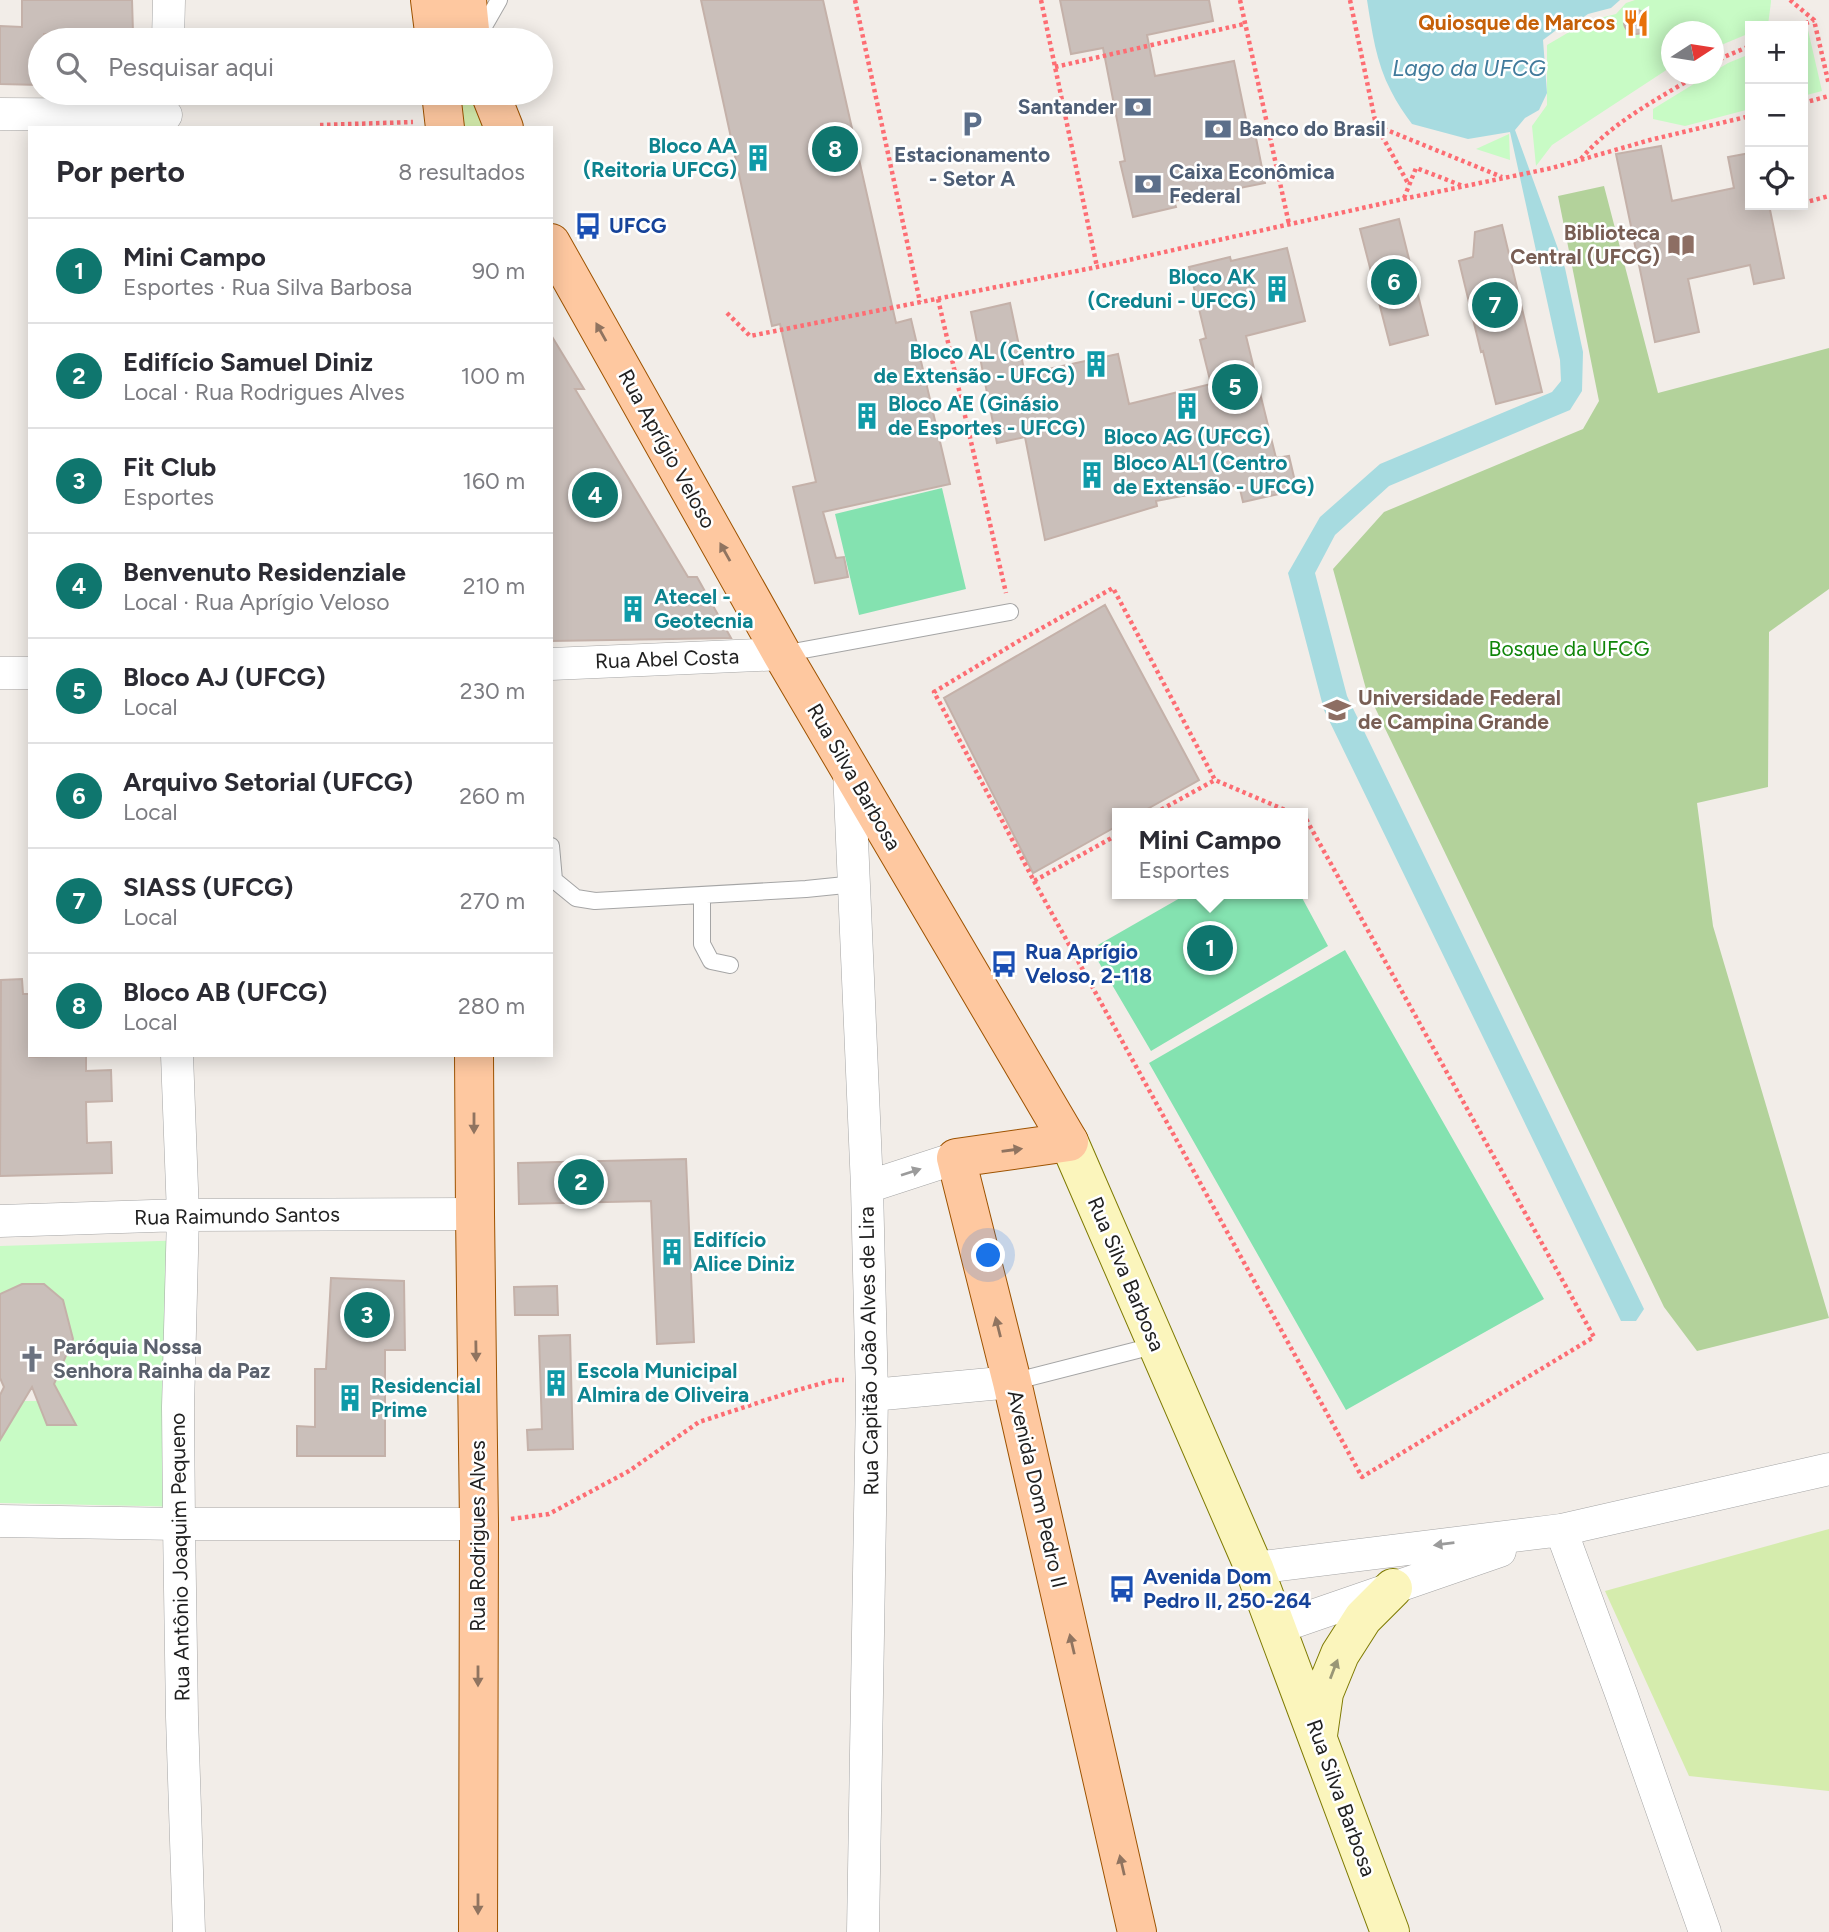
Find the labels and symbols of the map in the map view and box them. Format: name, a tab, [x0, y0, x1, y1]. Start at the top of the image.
restaurant icon: Quiosque de Marcos	[1621, 8, 1651, 38]
place label: Quiosque de Marcos	[1418, 10, 1615, 35]
north arrow	[1661, 21, 1724, 84]
water label: Lago da UFCG	[1392, 54, 1546, 82]
bank icon: Santander	[1123, 92, 1153, 122]
place label: Santander	[1018, 94, 1117, 119]
parking icon: Estacionamento - Setor A	[957, 109, 987, 139]
bank icon: Banco do Brasil	[1203, 114, 1233, 144]
place label: Banco do Brasil	[1239, 116, 1386, 141]
pin: 8	[812, 123, 858, 175]
place label: Bloco AA (Reitoria UFCG)	[583, 133, 737, 182]
place label: Estacionamento - Setor A	[894, 142, 1050, 191]
building icon: Bloco AA (Reitoria UFCG)	[743, 143, 773, 173]
place label: Caixa Econômica Federal	[1169, 159, 1335, 208]
bank icon: Caixa Econômica Federal	[1133, 169, 1163, 199]
bus stop icon: UFCG	[573, 211, 603, 241]
place label: UFCG	[609, 213, 667, 238]
place label: Biblioteca Central (UFCG)	[1510, 220, 1660, 269]
library icon: Biblioteca Central (UFCG)	[1666, 230, 1696, 260]
pin: 6	[1371, 256, 1417, 308]
place label: Bloco AK (Creduni - UFCG)	[1087, 264, 1256, 313]
building icon: Bloco AK (Creduni - UFCG)	[1262, 274, 1292, 304]
pin: 7	[1472, 279, 1518, 331]
one-way arrow	[595, 323, 607, 342]
place label: Bloco AL (Centro de Extensão - UFCG)	[874, 339, 1075, 388]
building icon: Bloco AL (Centro de Extensão - UFCG)	[1081, 349, 1111, 379]
pin: 5	[1212, 361, 1258, 413]
street label: Rua Aprígio Veloso	[613, 365, 721, 533]
place label: Bloco AE (Ginásio de Esportes - UFCG)	[888, 391, 1086, 440]
building icon: Bloco AG (UFCG)	[1172, 391, 1202, 421]
building icon: Bloco AE (Ginásio de Esportes - UFCG)	[852, 401, 882, 431]
place label: Bloco AG (UFCG)	[1104, 424, 1270, 449]
place label: Bloco AL1 (Centro de Extensão - UFCG)	[1113, 450, 1314, 499]
building icon: Bloco AL1 (Centro de Extensão - UFCG)	[1077, 460, 1107, 490]
pin: 4	[572, 469, 618, 521]
one-way arrow	[719, 542, 731, 562]
place label: Atecel - Geotecnia	[654, 584, 753, 633]
building icon: Atecel - Geotecnia	[618, 594, 648, 624]
park label: Bosque da UFCG	[1489, 636, 1649, 661]
street label: Rua Abel Costa	[594, 643, 740, 674]
place label: Universidade Federal de Campina Grande	[1358, 685, 1561, 734]
school or university icon: Universidade Federal de Campina Grande	[1322, 695, 1352, 725]
street label: Rua Silva Barbosa	[802, 699, 907, 855]
pin: 1	[1187, 922, 1233, 974]
place label: Rua Aprígio Veloso, 2-118	[1025, 939, 1152, 988]
bus stop icon: Rua Aprígio Veloso, 2-118	[989, 949, 1019, 979]
one-way arrow	[468, 1113, 480, 1135]
one-way arrow	[1001, 1145, 1023, 1156]
pin: 2	[558, 1156, 604, 1208]
one-way arrow	[901, 1167, 922, 1177]
street label: Rua Silva Barbosa	[1083, 1193, 1170, 1355]
street label: Rua Raimundo Santos	[134, 1201, 340, 1230]
street label: Rua Capitão João Alves de Lira	[853, 1206, 884, 1496]
place label: Edifício Alice Diniz	[693, 1227, 794, 1276]
building icon: Edifício Alice Diniz	[657, 1237, 687, 1267]
your location	[971, 1238, 1005, 1272]
pin: 3	[344, 1289, 390, 1341]
one-way arrow	[992, 1315, 1003, 1337]
place label: Paróquia Nossa Senhora Rainha da Paz	[53, 1334, 270, 1383]
one-way arrow	[471, 1340, 482, 1362]
church icon: Paróquia Nossa Senhora Rainha da Paz	[17, 1344, 47, 1374]
place label: Escola Municipal Almira de Oliveira	[577, 1358, 749, 1407]
building icon: Escola Municipal Almira de Oliveira	[541, 1368, 571, 1398]
place label: Residencial Prime	[371, 1373, 481, 1422]
building icon: Residencial Prime	[335, 1383, 365, 1413]
street label: Avenida Dom Pedro II	[1003, 1388, 1072, 1590]
street label: Rua Antônio Joaquim Pequeno	[164, 1412, 195, 1702]
street label: Rua Rodrigues Alves	[465, 1440, 490, 1632]
one-way arrow	[1433, 1539, 1455, 1550]
place label: Avenida Dom Pedro II, 250-264	[1143, 1564, 1311, 1613]
bus stop icon: Avenida Dom Pedro II, 250-264	[1107, 1574, 1137, 1604]
one-way arrow	[1066, 1633, 1077, 1655]
one-way arrow	[1328, 1659, 1339, 1680]
one-way arrow	[472, 1666, 484, 1688]
street label: Rua Silva Barbosa	[1301, 1716, 1381, 1880]
one-way arrow	[1117, 1854, 1128, 1876]
one-way arrow	[472, 1893, 484, 1915]

